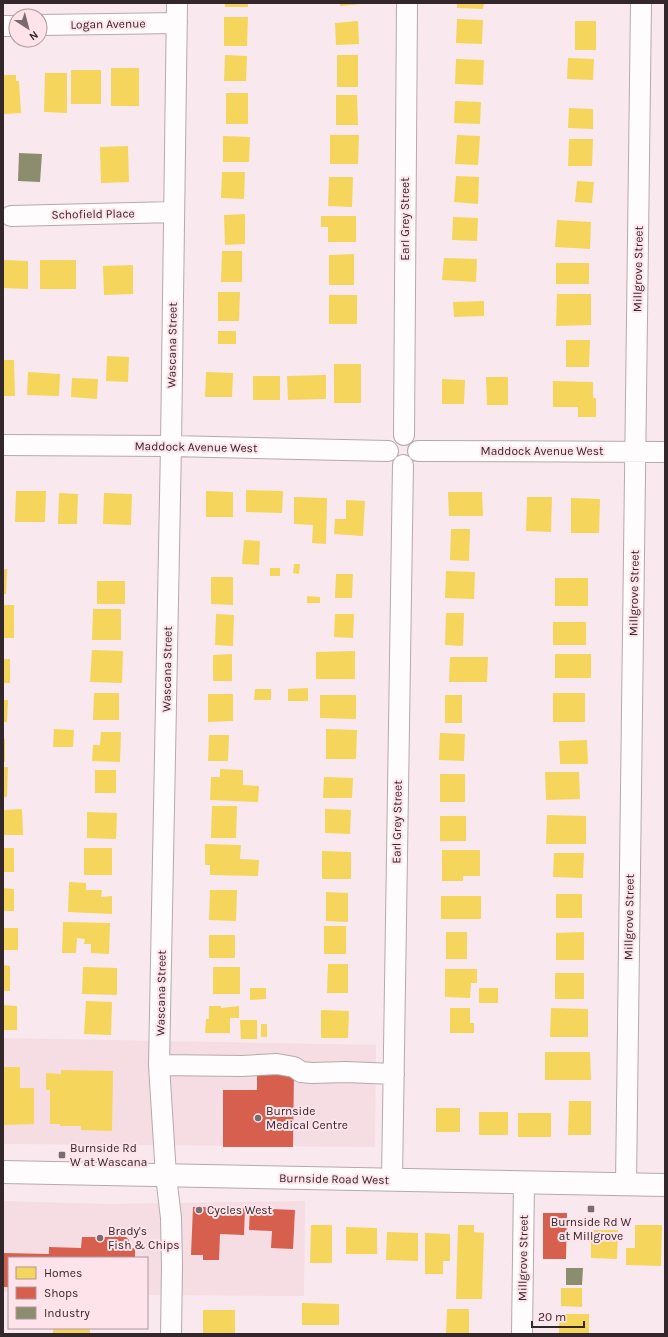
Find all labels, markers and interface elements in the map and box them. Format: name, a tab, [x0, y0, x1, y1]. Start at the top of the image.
north arrow	[8, 8, 48, 48]
street label: Logan Avenue	[70, 16, 146, 32]
text: N	[27, 28, 41, 43]
street label: Earl Grey Street	[398, 177, 412, 261]
street label: Schofield Place	[51, 206, 135, 222]
street label: Millgrove Street	[630, 225, 646, 312]
street label: Wascana Street	[164, 302, 180, 388]
street label: Maddock Avenue West	[134, 439, 258, 455]
street label: Maddock Avenue West	[480, 444, 604, 458]
street label: Millgrove Street	[626, 549, 642, 636]
street label: Wascana Street	[159, 626, 175, 712]
street label: Earl Grey Street	[389, 780, 405, 864]
street label: Millgrove Street	[621, 873, 637, 960]
street label: Wascana Street	[153, 950, 169, 1036]
place label: Burnside Medical Centre	[266, 1104, 348, 1132]
marker: Burnside Medical Centre	[253, 1113, 263, 1123]
place label: Burnside Rd W at Wascana	[70, 1141, 147, 1169]
marker: Burnside Rd W at Wascana	[57, 1150, 67, 1160]
street label: Burnside Road West	[279, 1171, 390, 1187]
place label: Cycles West	[207, 1203, 273, 1217]
marker: Burnside Rd W at Millgrove	[586, 1204, 596, 1214]
marker: Cycles West	[194, 1205, 204, 1215]
street label: Millgrove Street	[515, 1214, 531, 1301]
place label: Burnside Rd W at Millgrove	[551, 1215, 631, 1243]
place label: Brady's Fish & Chips	[108, 1224, 180, 1252]
marker: Brady's Fish & Chips	[95, 1233, 105, 1243]
legend	[8, 1257, 148, 1329]
text: Homes	[44, 1266, 82, 1280]
text: Shops	[44, 1286, 78, 1300]
scale bar	[532, 1303, 584, 1329]
text: Industry	[44, 1306, 90, 1320]
text: 20 m	[538, 1310, 566, 1324]

